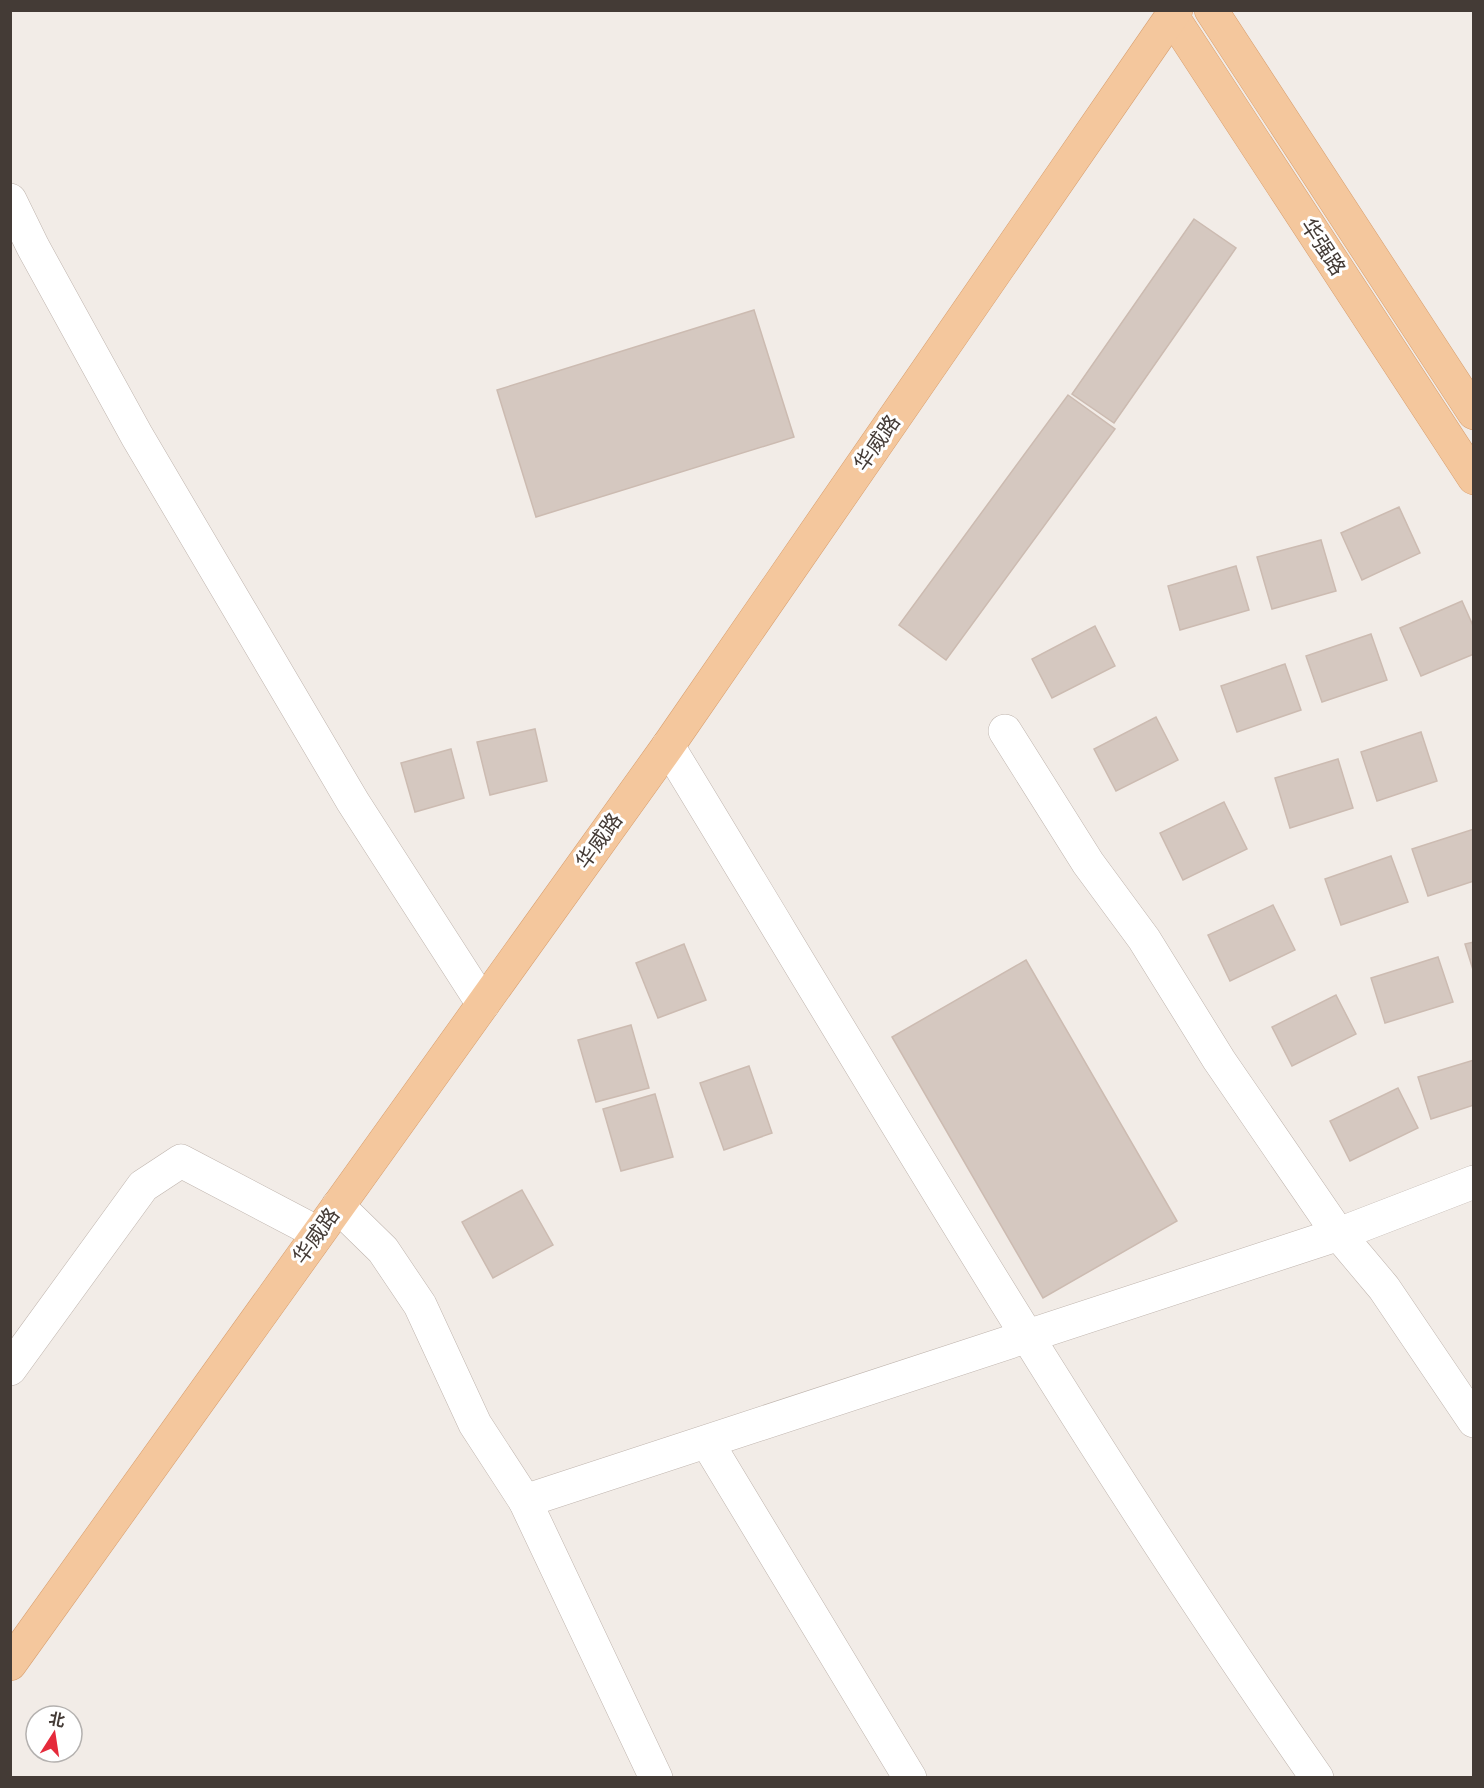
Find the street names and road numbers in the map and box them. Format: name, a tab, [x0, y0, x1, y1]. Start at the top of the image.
street label: 华强路	[1296, 214, 1351, 280]
street label: 华威路	[848, 410, 905, 476]
street label: 华威路	[570, 808, 627, 874]
street label: 华威路	[287, 1203, 344, 1269]

